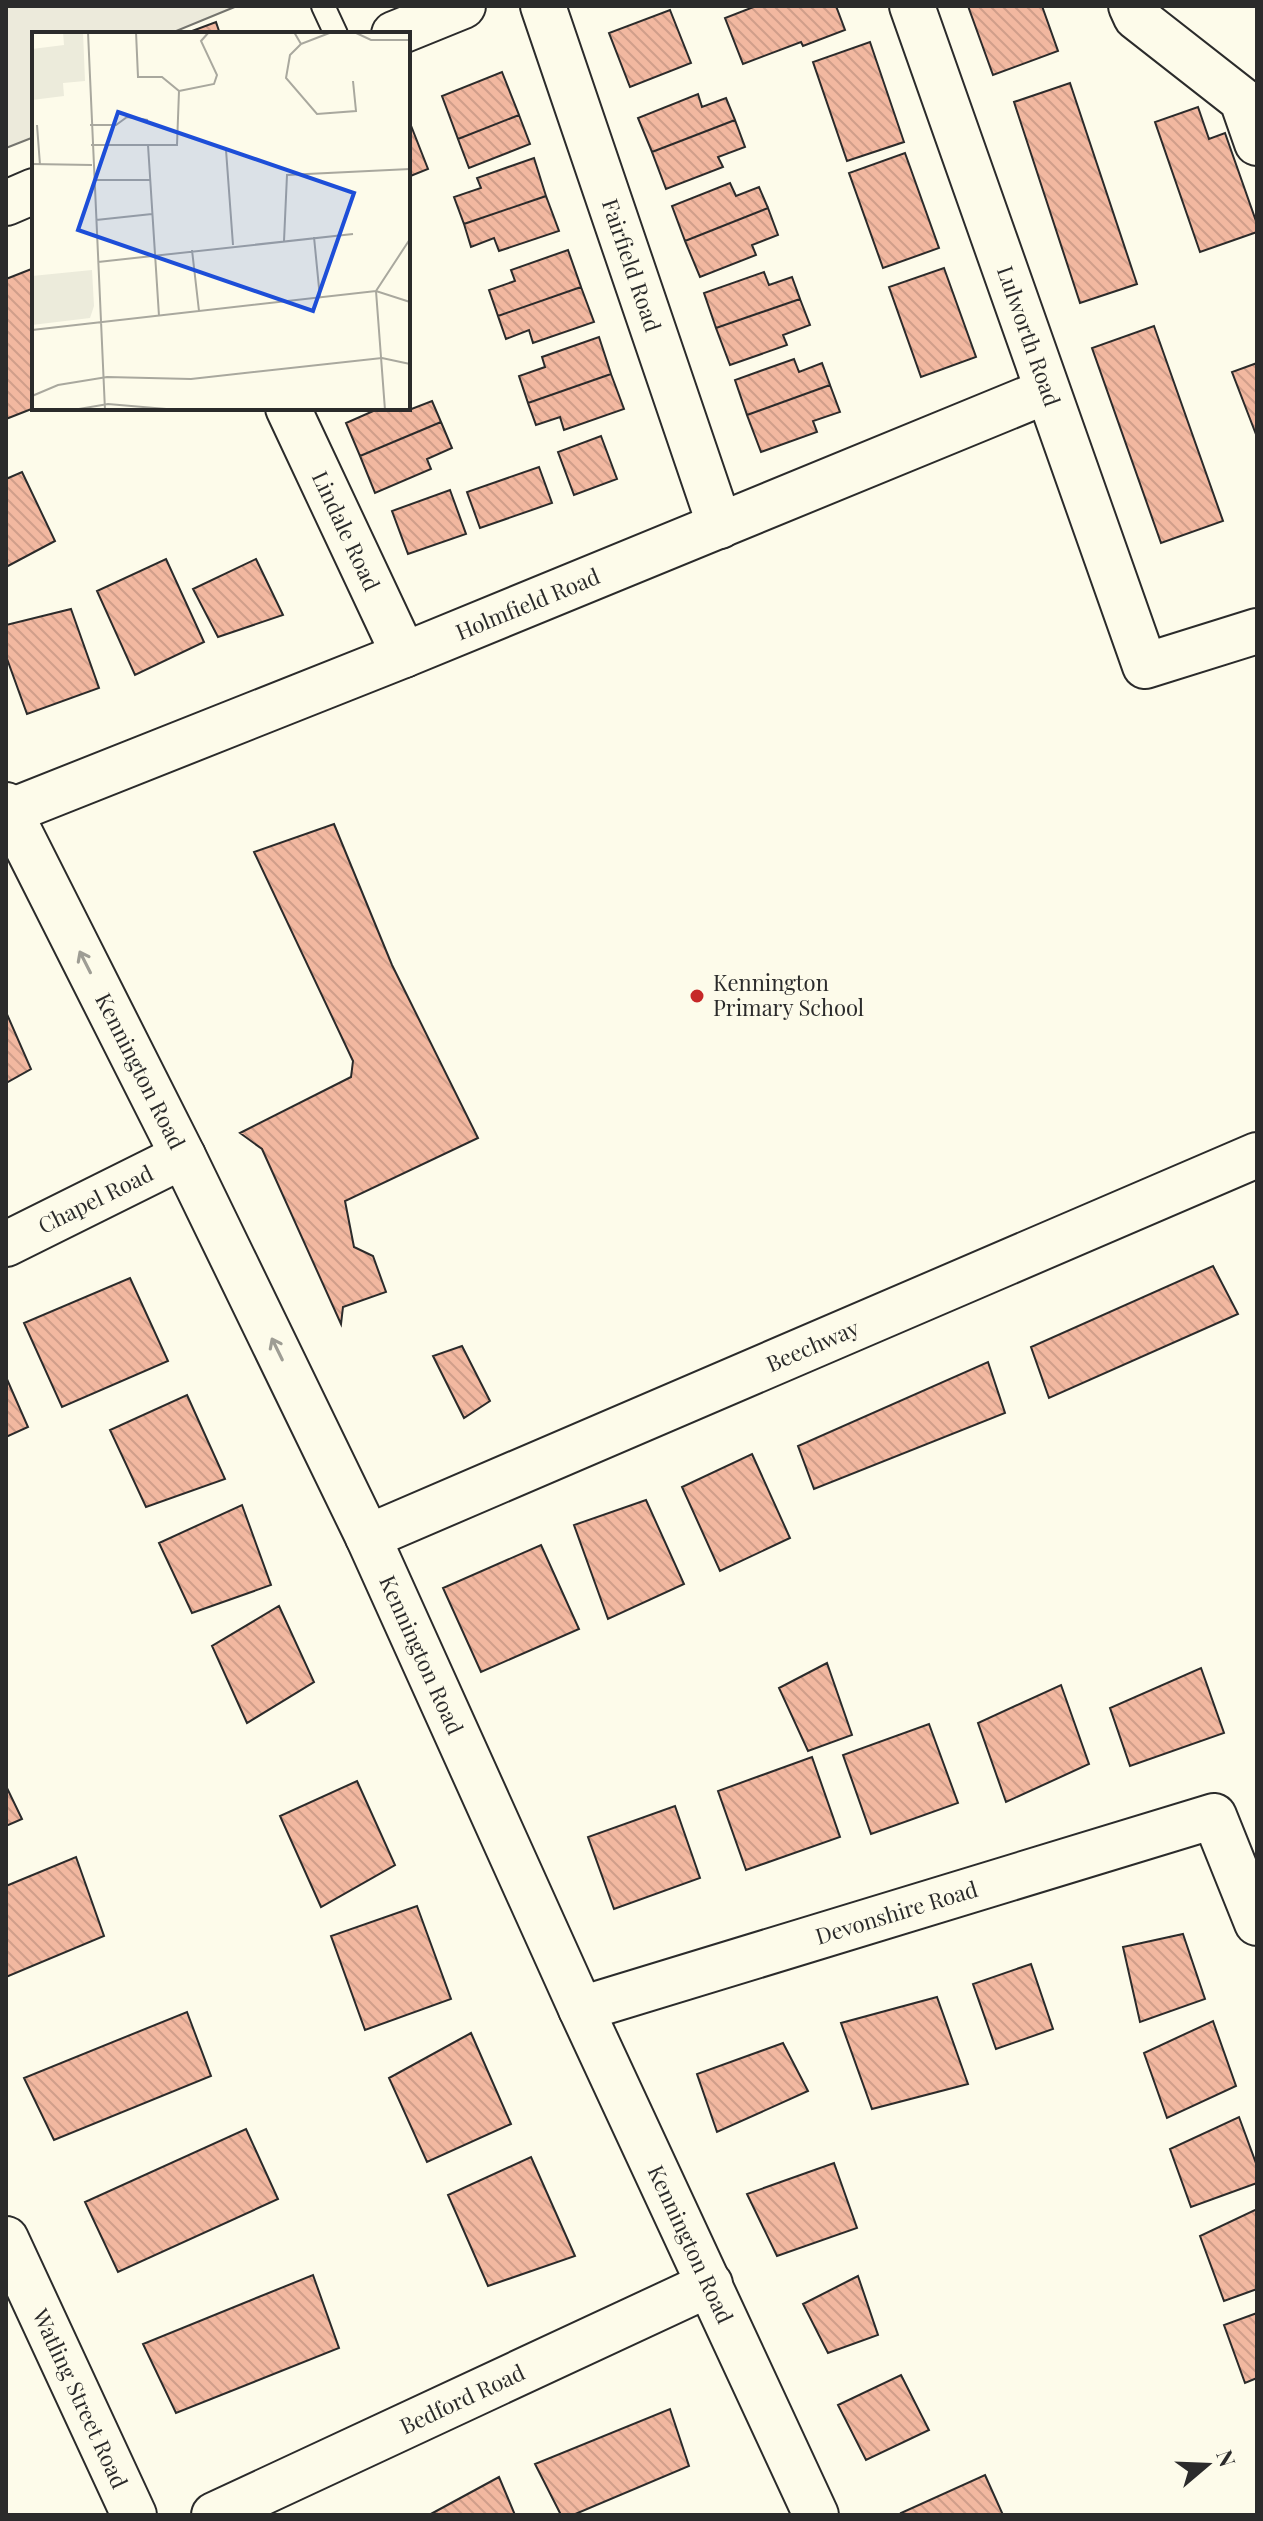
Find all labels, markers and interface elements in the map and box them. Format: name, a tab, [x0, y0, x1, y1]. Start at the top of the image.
inset map	[32, 32, 410, 410]
street label: Fairfield Road	[596, 195, 669, 336]
street label: Lulworth Road	[991, 261, 1068, 410]
street label: Lindale Road	[306, 466, 388, 596]
street label: Holmfield Road	[451, 560, 604, 646]
one-way arrow	[77, 950, 92, 974]
place label: Kennington Primary School	[713, 967, 864, 1022]
street label: Kennington Road	[89, 987, 193, 1154]
marker: Kennington Primary School	[688, 987, 706, 1005]
street label: Chapel Road	[33, 1157, 158, 1240]
street label: Beechway	[761, 1312, 863, 1378]
one-way arrow	[269, 1337, 284, 1361]
street label: Kennington Road	[373, 1570, 471, 1739]
street label: Devonshire Road	[812, 1873, 981, 1951]
street label: Kennington Road	[642, 2160, 741, 2328]
street label: Watling Street Road	[26, 2303, 136, 2493]
street label: Bedford Road	[395, 2356, 529, 2440]
north arrow	[1167, 2425, 1247, 2505]
text: N	[1210, 2446, 1244, 2471]

